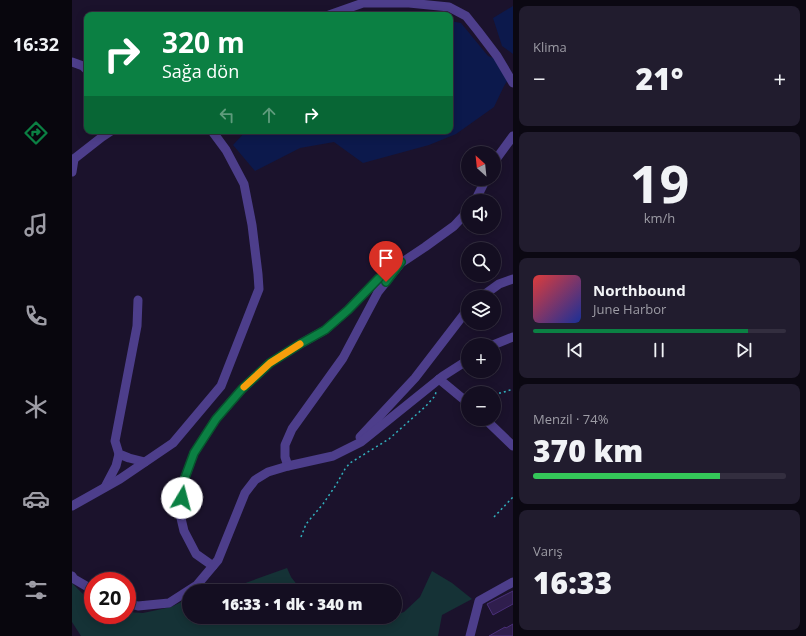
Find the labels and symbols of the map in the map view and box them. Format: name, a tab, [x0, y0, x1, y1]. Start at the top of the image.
north arrow	[461, 146, 501, 186]
pin	[369, 241, 403, 282]
position arrow	[161, 477, 203, 519]
speed limit sign: 20	[84, 572, 136, 624]

